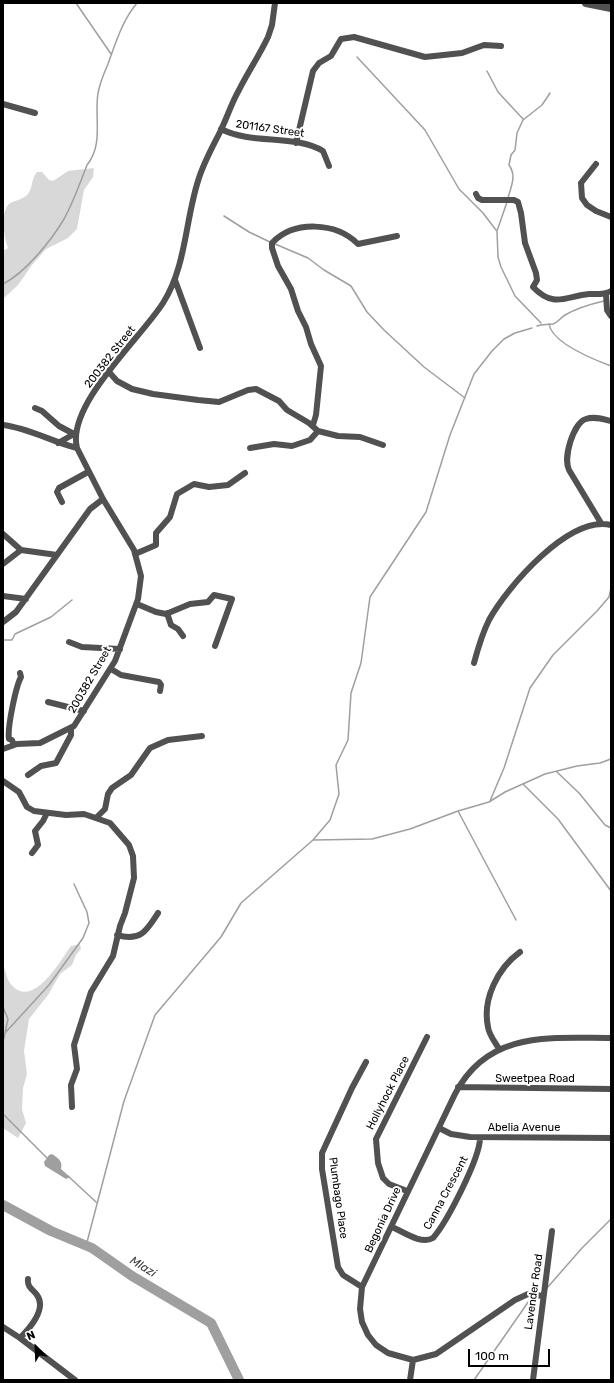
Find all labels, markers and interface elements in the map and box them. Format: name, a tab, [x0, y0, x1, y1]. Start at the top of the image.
street label: 201167 Street	[235, 118, 305, 140]
street label: 200382 Street	[82, 323, 138, 391]
street label: 200382 Street	[66, 644, 114, 716]
street label: Hollyhock Place	[364, 1054, 412, 1132]
street label: Sweetpea Road	[495, 1072, 575, 1086]
street label: Abelia Avenue	[488, 1121, 560, 1135]
street label: Canna Crescent	[421, 1154, 471, 1232]
street label: Plumbago Place	[326, 1156, 350, 1240]
street label: Begonia Drive	[362, 1185, 404, 1255]
water label: Mlazi	[127, 1253, 159, 1281]
street label: Lavender Road	[522, 1253, 546, 1331]
north arrow	[16, 1327, 56, 1367]
text: N	[25, 1328, 37, 1343]
scale bar	[470, 1341, 552, 1367]
text: 100 m	[475, 1349, 509, 1363]

